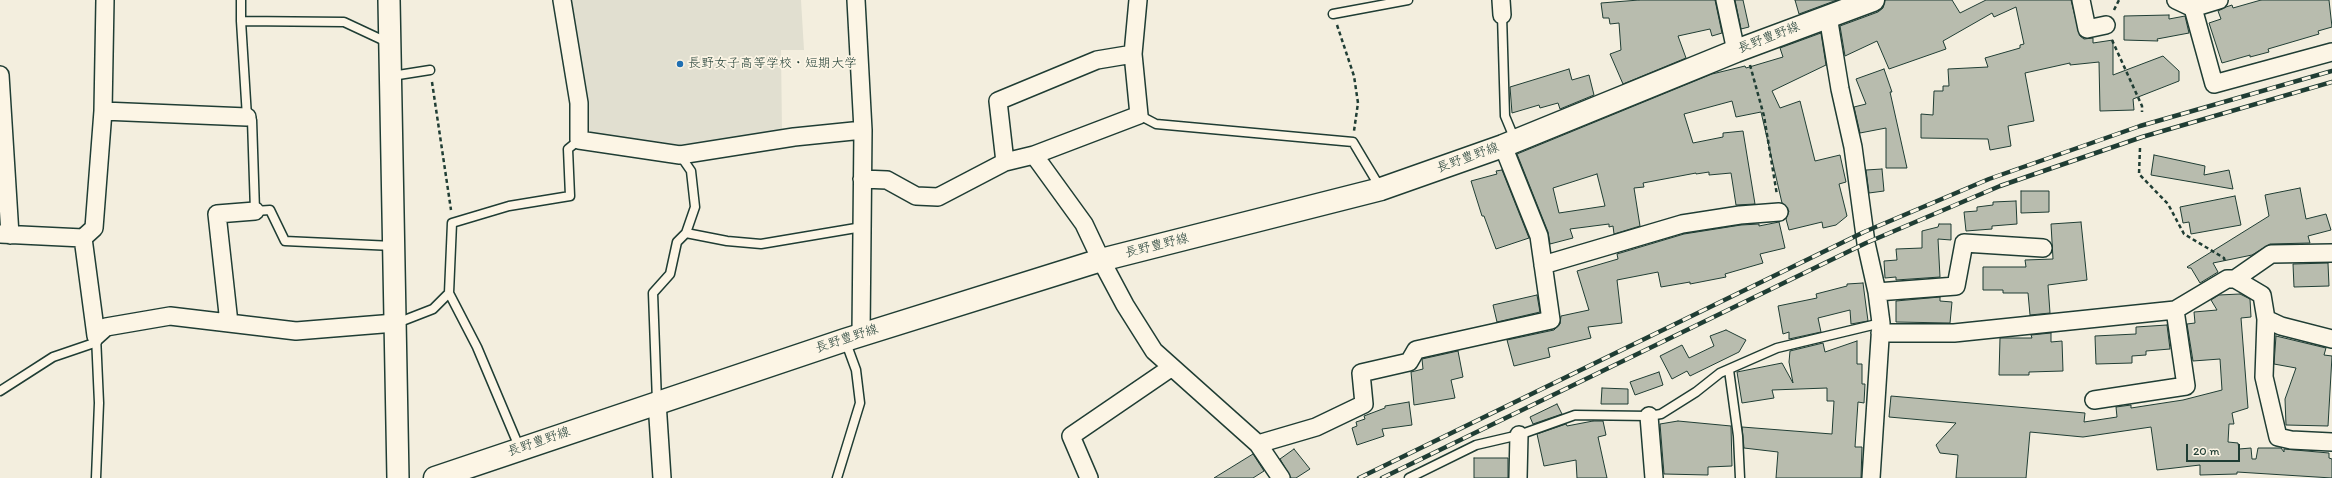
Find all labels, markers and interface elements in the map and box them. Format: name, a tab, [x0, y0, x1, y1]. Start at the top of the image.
street label: 長野豊野線	[1736, 19, 1802, 57]
place label: 長野女子高等学校・短期大学	[688, 56, 857, 72]
marker: 長野女子高等学校・短期大学	[675, 59, 685, 69]
street label: 長野豊野線	[1435, 140, 1501, 176]
street label: 長野豊野線	[1124, 231, 1190, 261]
street label: 長野豊野線	[814, 322, 880, 356]
street label: 長野豊野線	[506, 424, 572, 460]
scale bar	[2188, 436, 2242, 462]
text: 20 m	[2193, 444, 2220, 458]

